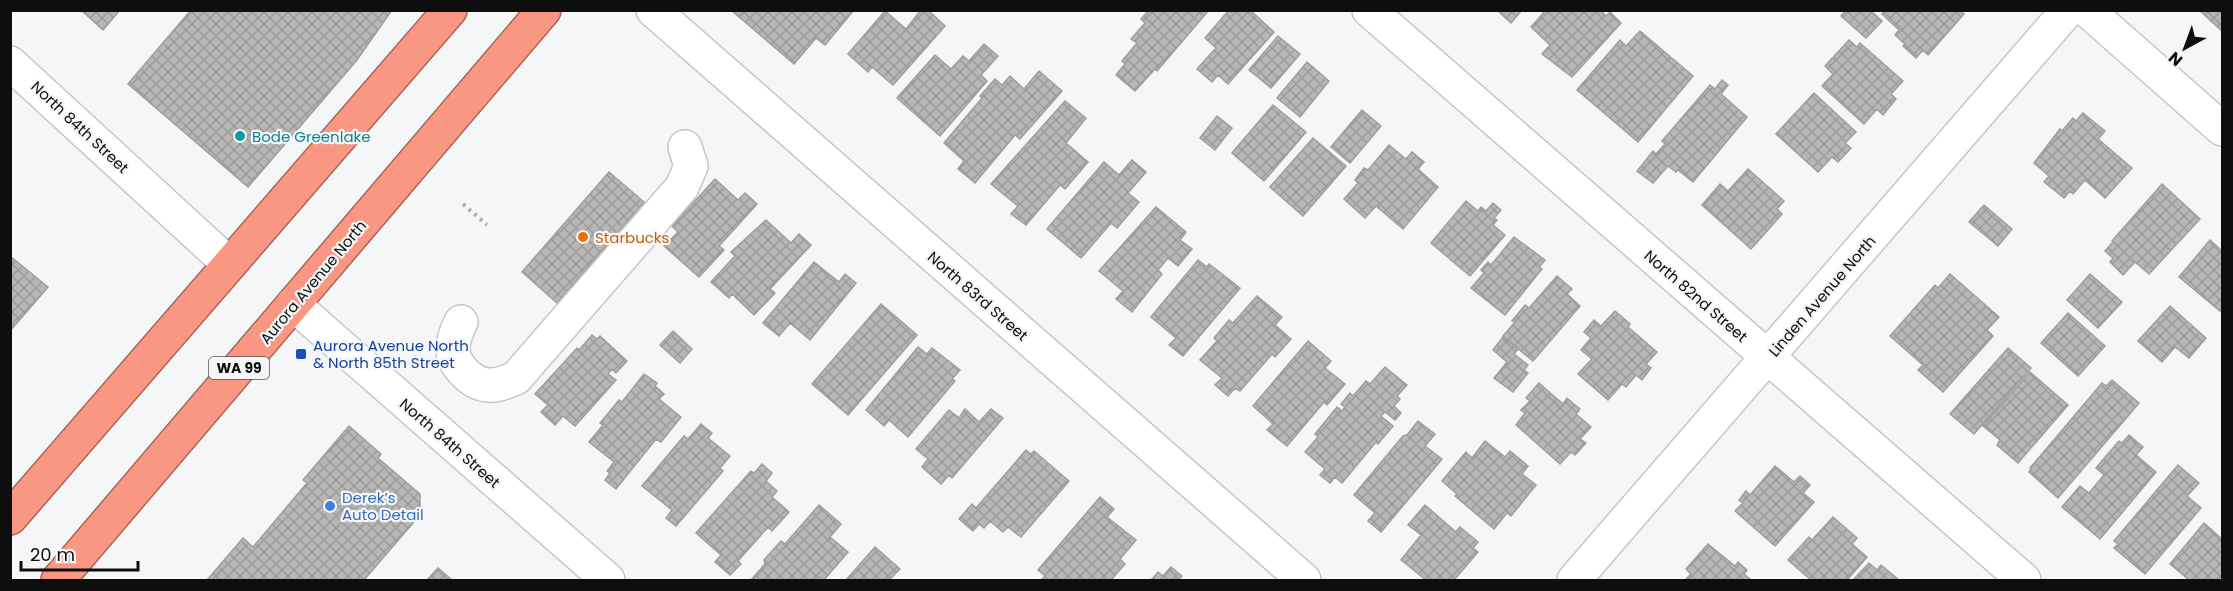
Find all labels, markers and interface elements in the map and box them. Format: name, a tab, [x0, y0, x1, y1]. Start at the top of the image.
north arrow	[2155, 18, 2215, 78]
text: N	[2163, 46, 2188, 72]
street label: North 84th Street	[27, 76, 133, 178]
place label: Bode Greenlake	[252, 126, 371, 147]
marker: Bode Greenlake	[233, 129, 247, 143]
street label: Aurora Avenue North	[255, 216, 371, 348]
place label: Starbucks	[595, 227, 670, 248]
marker: Starbucks	[576, 230, 590, 244]
street label: Linden Avenue North	[1764, 231, 1880, 361]
street label: North 82nd Street	[1640, 245, 1752, 347]
street label: North 83rd Street	[923, 246, 1033, 346]
place label: Aurora Avenue North & North 85th Street	[313, 335, 469, 373]
marker: Aurora Avenue North & North 85th Street	[294, 347, 308, 361]
road number: WA 99	[209, 357, 269, 379]
street label: North 84th Street	[395, 394, 505, 492]
place label: Derek’s Auto Detail	[342, 487, 424, 525]
marker: Derek’s Auto Detail	[323, 499, 337, 513]
scale bar	[21, 534, 138, 572]
text: 20 m	[30, 542, 75, 567]

